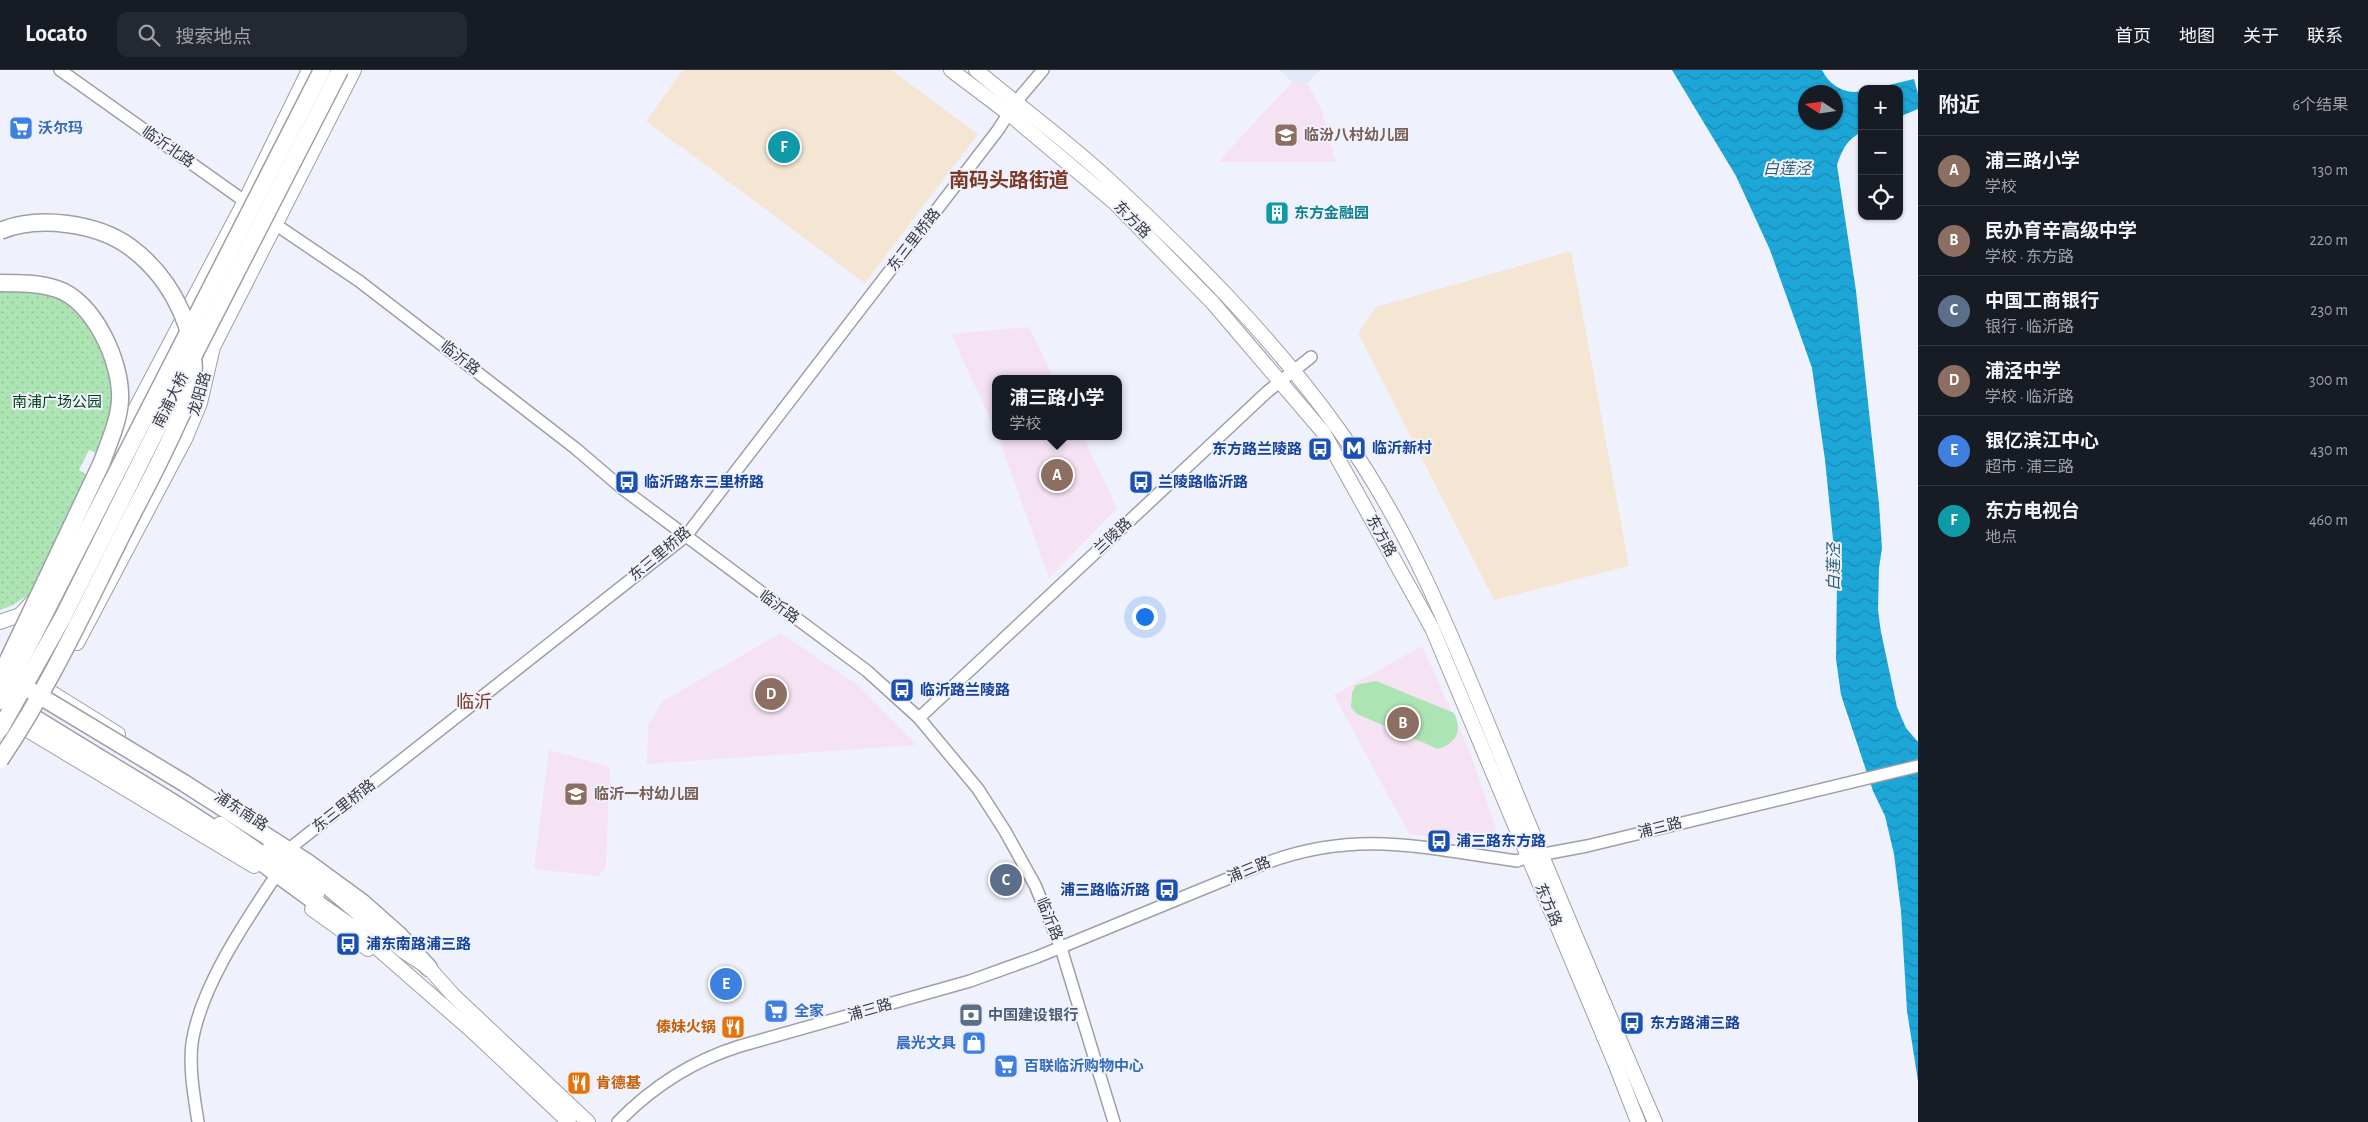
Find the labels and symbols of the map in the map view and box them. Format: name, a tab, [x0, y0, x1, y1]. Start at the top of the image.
north arrow	[1798, 85, 1843, 130]
supermarket icon: 沃尔玛	[8, 115, 34, 141]
place label: 沃尔玛	[38, 120, 83, 136]
street label: 临沂北路	[139, 122, 198, 170]
school or university icon: 临汾八村幼儿园	[1273, 122, 1299, 148]
place label: 临汾八村幼儿园	[1304, 126, 1409, 143]
pin: F	[768, 128, 800, 166]
water label: 白莲泾	[1763, 160, 1813, 177]
district label: 南码头路街道	[949, 169, 1069, 191]
street label: 东方路	[1111, 198, 1154, 241]
building icon: 东方金融园	[1264, 200, 1290, 226]
place label: 东方金融园	[1294, 204, 1369, 221]
street label: 东三里桥路	[884, 205, 943, 274]
street label: 临沂路	[438, 337, 484, 378]
street label: 南浦大桥	[149, 369, 191, 430]
street label: 龙阳路	[185, 370, 213, 418]
park label: 南浦广场公园	[12, 393, 102, 410]
metro station icon: 临沂新村	[1341, 435, 1367, 461]
bus stop icon: 东方路兰陵路	[1307, 436, 1333, 462]
place label: 临沂新村	[1372, 439, 1432, 456]
place label: 东方路兰陵路	[1212, 441, 1302, 457]
pin: A	[1041, 456, 1073, 494]
bus stop icon: 临沂路东三里桥路	[614, 469, 640, 495]
bus stop icon: 兰陵路临沂路	[1128, 469, 1154, 495]
place label: 临沂路东三里桥路	[644, 473, 764, 490]
place label: 兰陵路临沂路	[1158, 473, 1248, 490]
street label: 东方路	[1364, 512, 1399, 559]
street label: 兰陵路	[1091, 514, 1135, 557]
street label: 东三里桥路	[626, 523, 694, 584]
water label: 白莲泾	[1825, 541, 1842, 591]
street label: 临沂路	[756, 586, 803, 626]
your location	[1132, 604, 1158, 630]
pin: D	[755, 675, 787, 713]
bus stop icon: 临沂路兰陵路	[889, 677, 915, 703]
place label: 临沂路兰陵路	[920, 681, 1010, 698]
district label: 临沂	[456, 692, 492, 712]
pin: B	[1387, 704, 1419, 742]
street label: 东三里桥路	[309, 776, 378, 835]
school or university icon: 临沂一村幼儿园	[563, 781, 589, 807]
place label: 临沂一村幼儿园	[594, 785, 699, 802]
street label: 浦东南路	[212, 787, 271, 834]
street label: 浦三路	[1636, 813, 1684, 841]
bus stop icon: 浦三路东方路	[1426, 828, 1452, 854]
place label: 浦三路东方路	[1456, 832, 1546, 849]
street label: 浦三路	[1225, 853, 1273, 885]
pin: C	[990, 861, 1022, 899]
bus stop icon: 浦三路临沂路	[1154, 877, 1180, 903]
place label: 浦三路临沂路	[1060, 881, 1150, 898]
street label: 东方路	[1532, 881, 1565, 929]
street label: 临沂路	[1034, 895, 1066, 943]
bus stop icon: 浦东南路浦三路	[335, 931, 361, 957]
place label: 浦东南路浦三路	[366, 935, 471, 952]
pin: E	[710, 965, 742, 1003]
street label: 浦三路	[846, 995, 894, 1023]
supermarket icon: 全家	[763, 998, 789, 1024]
place label: 全家	[794, 1002, 824, 1019]
bank icon: 中国建设银行	[958, 1002, 984, 1028]
place label: 中国建设银行	[988, 1007, 1078, 1023]
bus stop icon: 东方路浦三路	[1619, 1010, 1645, 1036]
restaurant icon: 傣妹火锅	[720, 1014, 746, 1040]
place label: 东方路浦三路	[1650, 1014, 1740, 1031]
place label: 傣妹火锅	[656, 1019, 716, 1035]
shop icon: 晨光文具	[961, 1030, 987, 1056]
place label: 晨光文具	[896, 1035, 956, 1051]
supermarket icon: 百联临沂购物中心	[993, 1053, 1019, 1079]
place label: 百联临沂购物中心	[1024, 1057, 1144, 1074]
restaurant icon: 肯德基	[566, 1070, 592, 1096]
place label: 肯德基	[596, 1074, 641, 1091]

